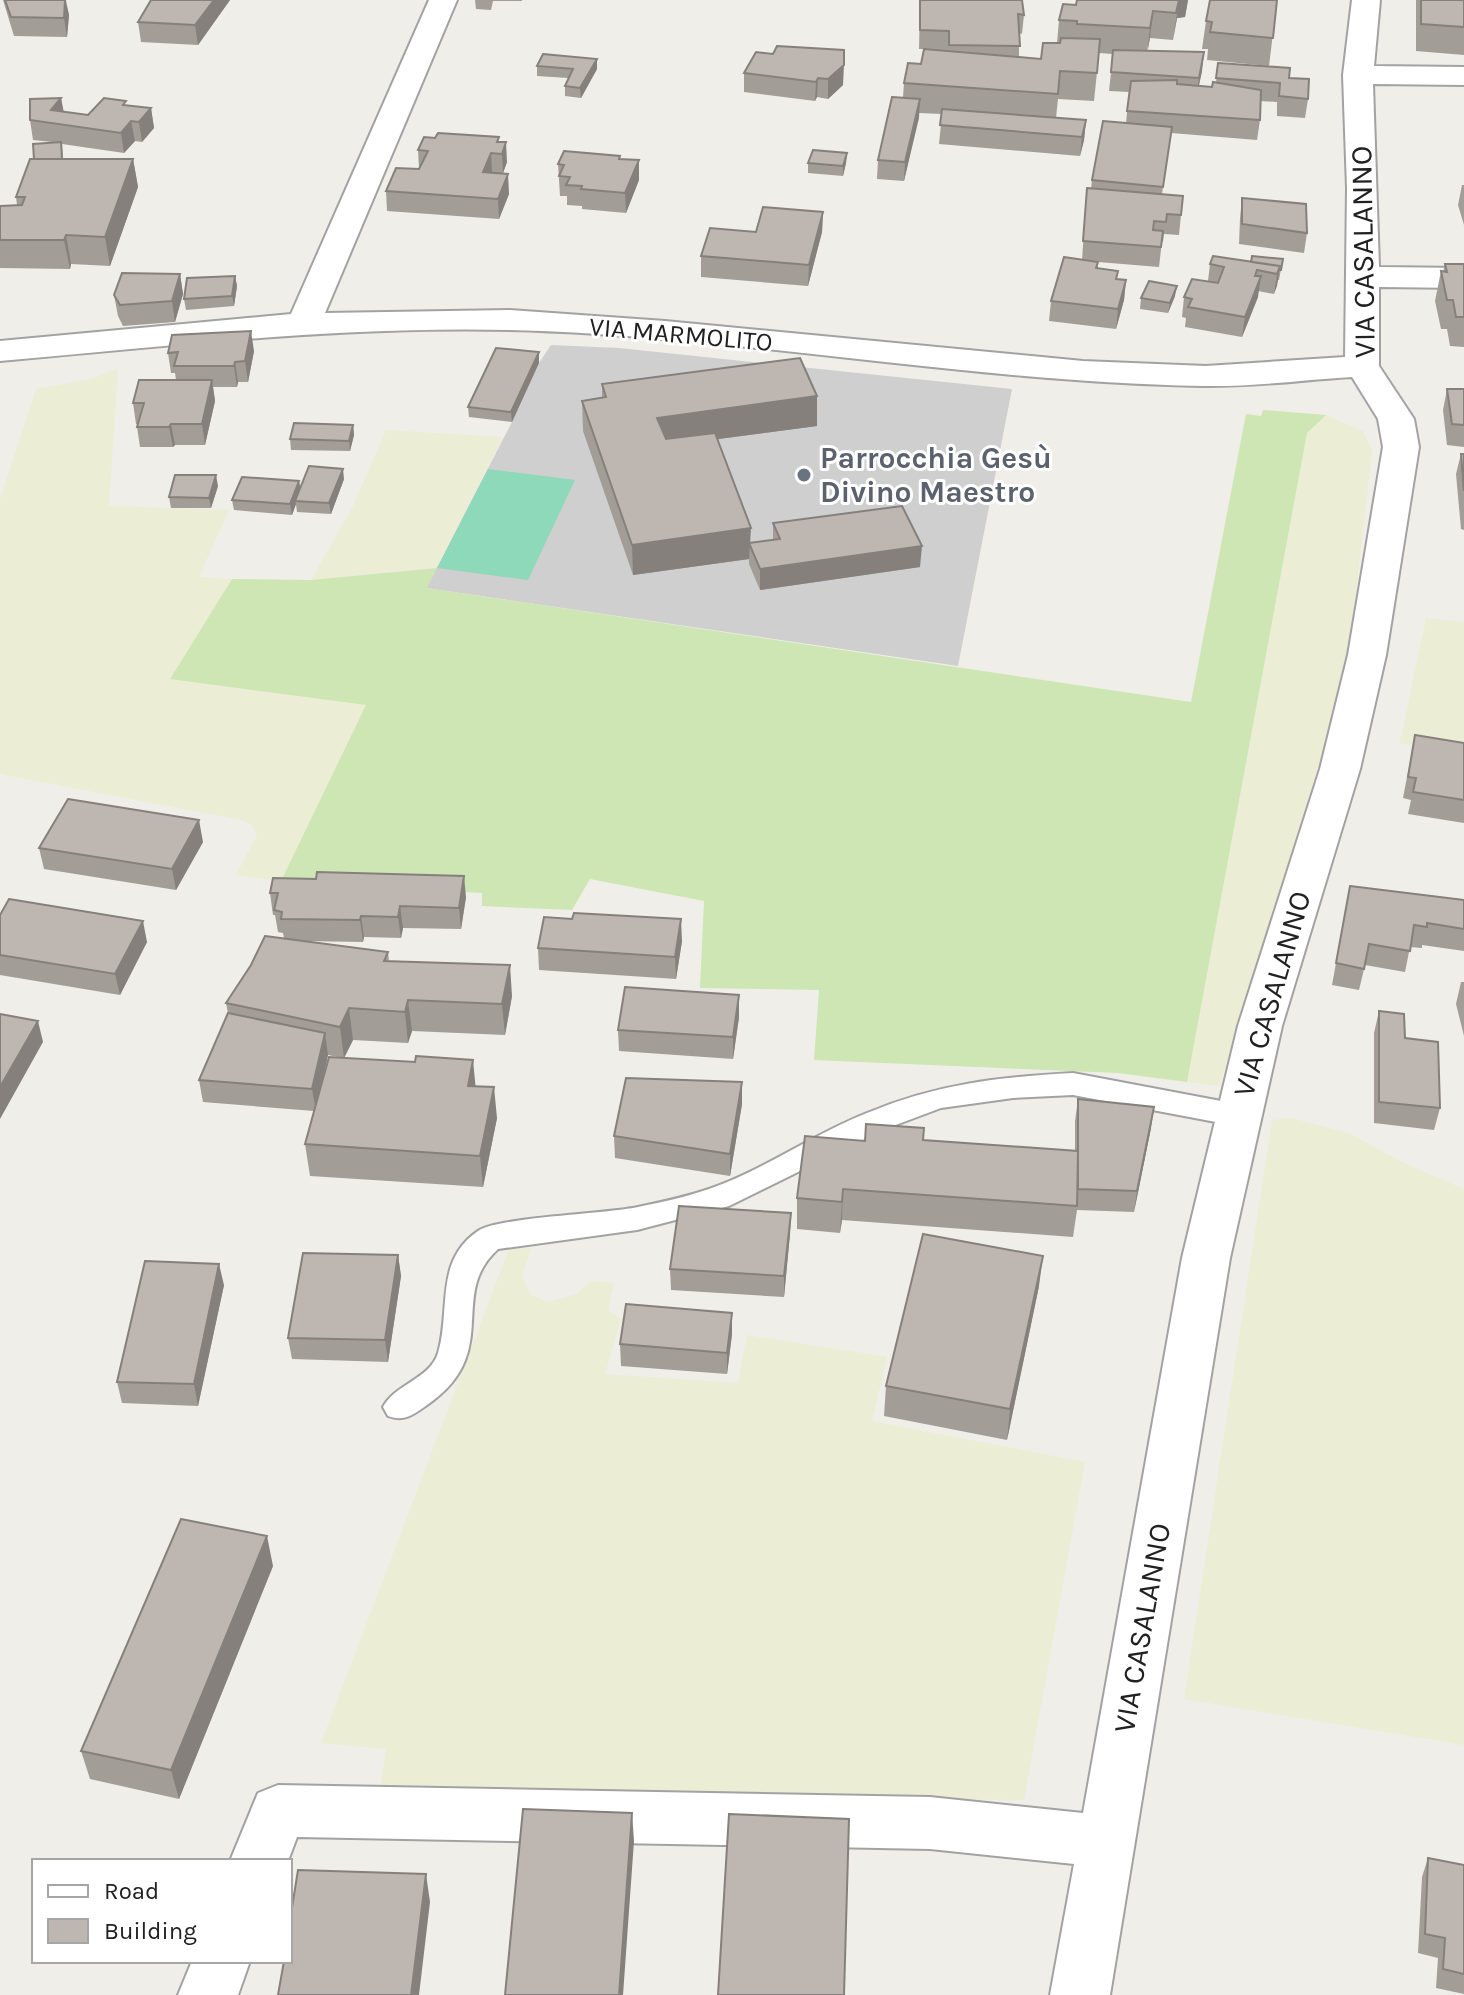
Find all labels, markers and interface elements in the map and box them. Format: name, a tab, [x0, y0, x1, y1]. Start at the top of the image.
street label: VIA CASALANNO	[1343, 146, 1383, 358]
street label: VIA MARMOLITO	[588, 311, 774, 358]
place label: Parrocchia Gesù Divino Maestro	[820, 440, 1052, 510]
marker: Parrocchia Gesù Divino Maestro	[795, 466, 813, 484]
street label: VIA CASALANNO	[1225, 887, 1319, 1101]
street label: VIA CASALANNO	[1106, 1520, 1178, 1736]
legend	[32, 1859, 292, 1963]
text: Road	[104, 1877, 159, 1905]
text: Building	[104, 1917, 197, 1945]

